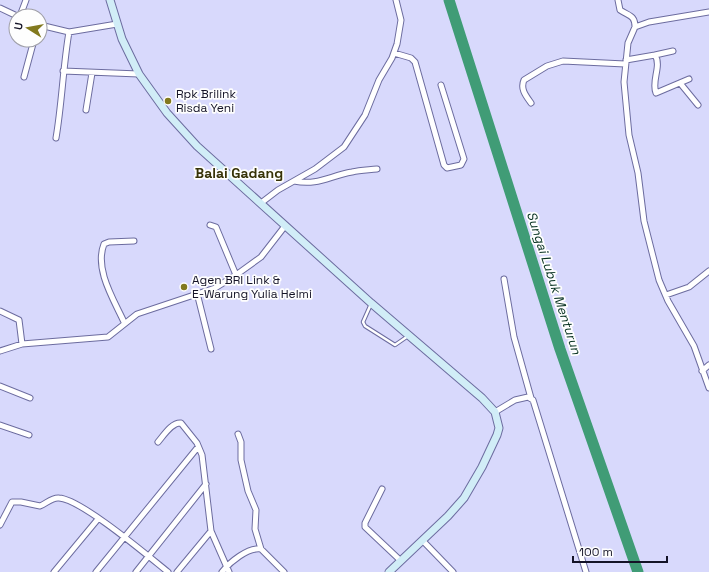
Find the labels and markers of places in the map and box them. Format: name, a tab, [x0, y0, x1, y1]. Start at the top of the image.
place label: Rpk Brilink Risda Yeni	[176, 86, 236, 116]
marker: Rpk Brilink Risda Yeni	[163, 96, 173, 106]
place label: Agen BRI Link & E-Warung Yulia Helmi	[192, 272, 312, 302]
marker: Agen BRI Link & E-Warung Yulia Helmi	[179, 282, 189, 292]

